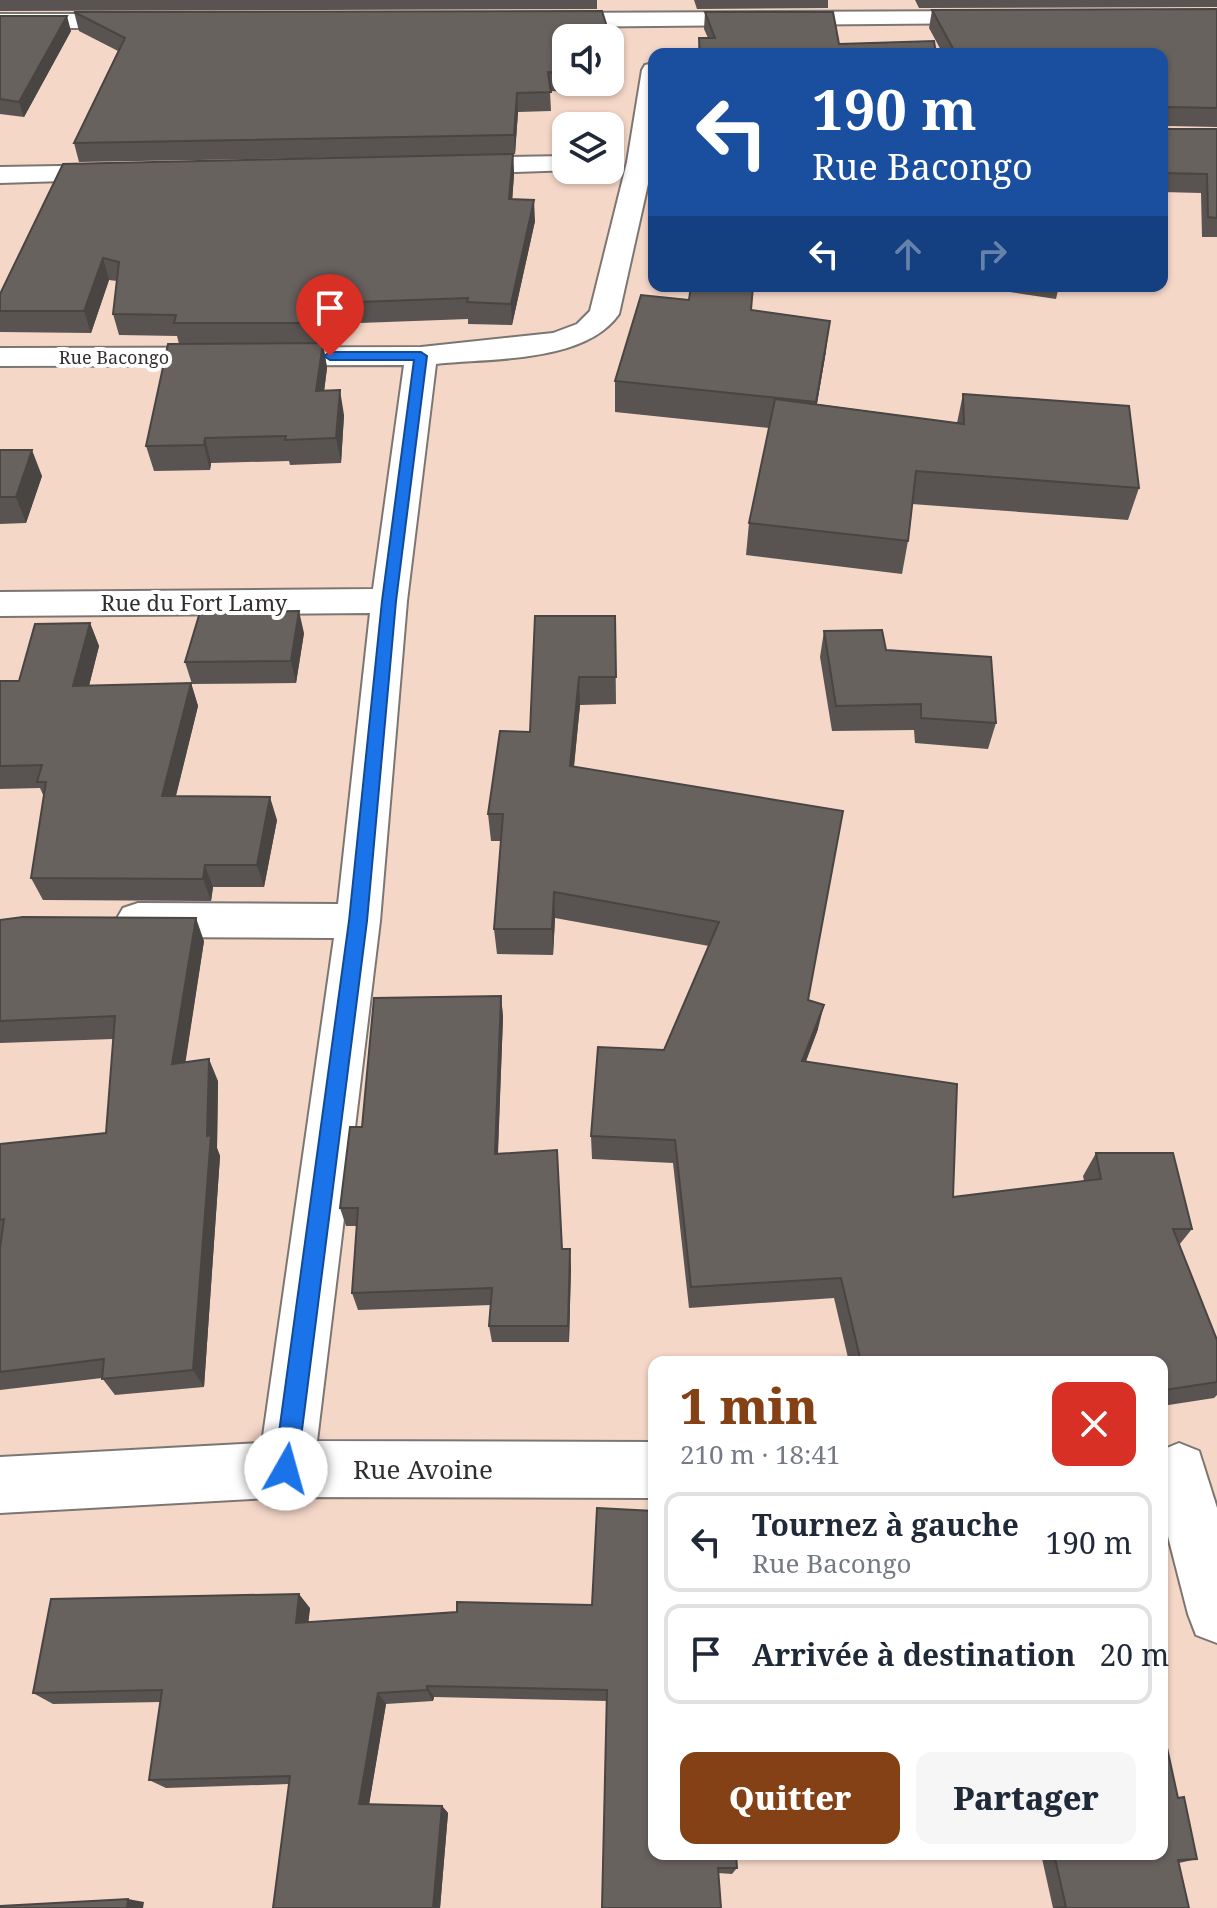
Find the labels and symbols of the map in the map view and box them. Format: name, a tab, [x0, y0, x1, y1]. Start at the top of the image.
pin	[296, 274, 364, 356]
street label: Rue Bacongo	[59, 345, 169, 369]
street label: Rue du Fort Lamy	[101, 587, 288, 617]
position arrow	[244, 1427, 328, 1511]
street label: Rue Avoine	[353, 1451, 493, 1487]

